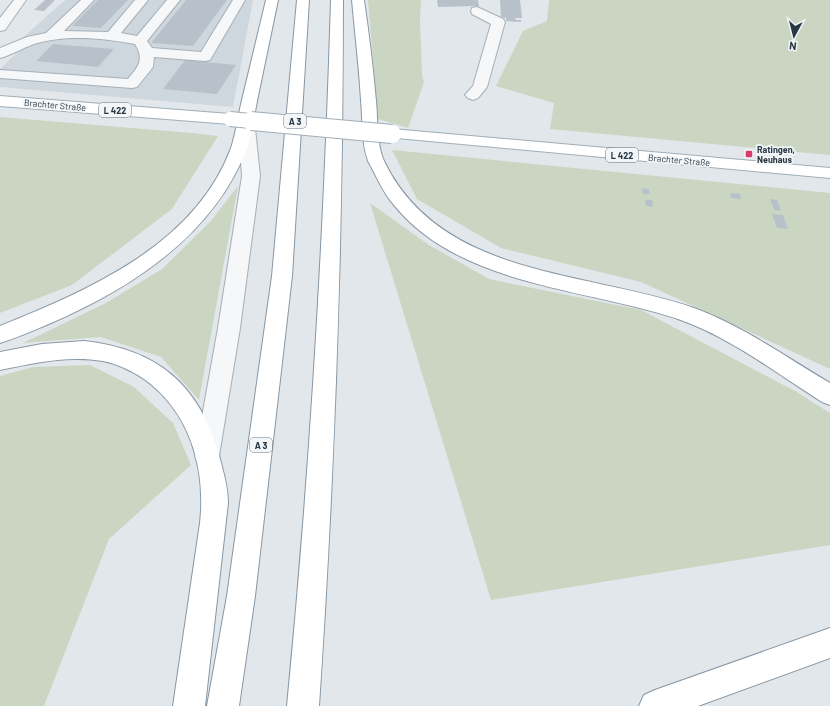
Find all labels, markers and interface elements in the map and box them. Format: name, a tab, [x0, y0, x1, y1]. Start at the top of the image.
north arrow	[774, 16, 814, 56]
text: N	[788, 40, 797, 53]
street label: Brachter Straße	[24, 97, 87, 113]
road number: L 422	[99, 103, 131, 117]
road number: A 3	[284, 114, 306, 128]
place label: Ratingen, Neuhaus	[757, 144, 795, 165]
road number: L 422	[606, 148, 638, 162]
marker: Ratingen, Neuhaus	[744, 149, 754, 159]
street label: Brachter Straße	[648, 152, 711, 168]
road number: A 3	[250, 438, 272, 452]

